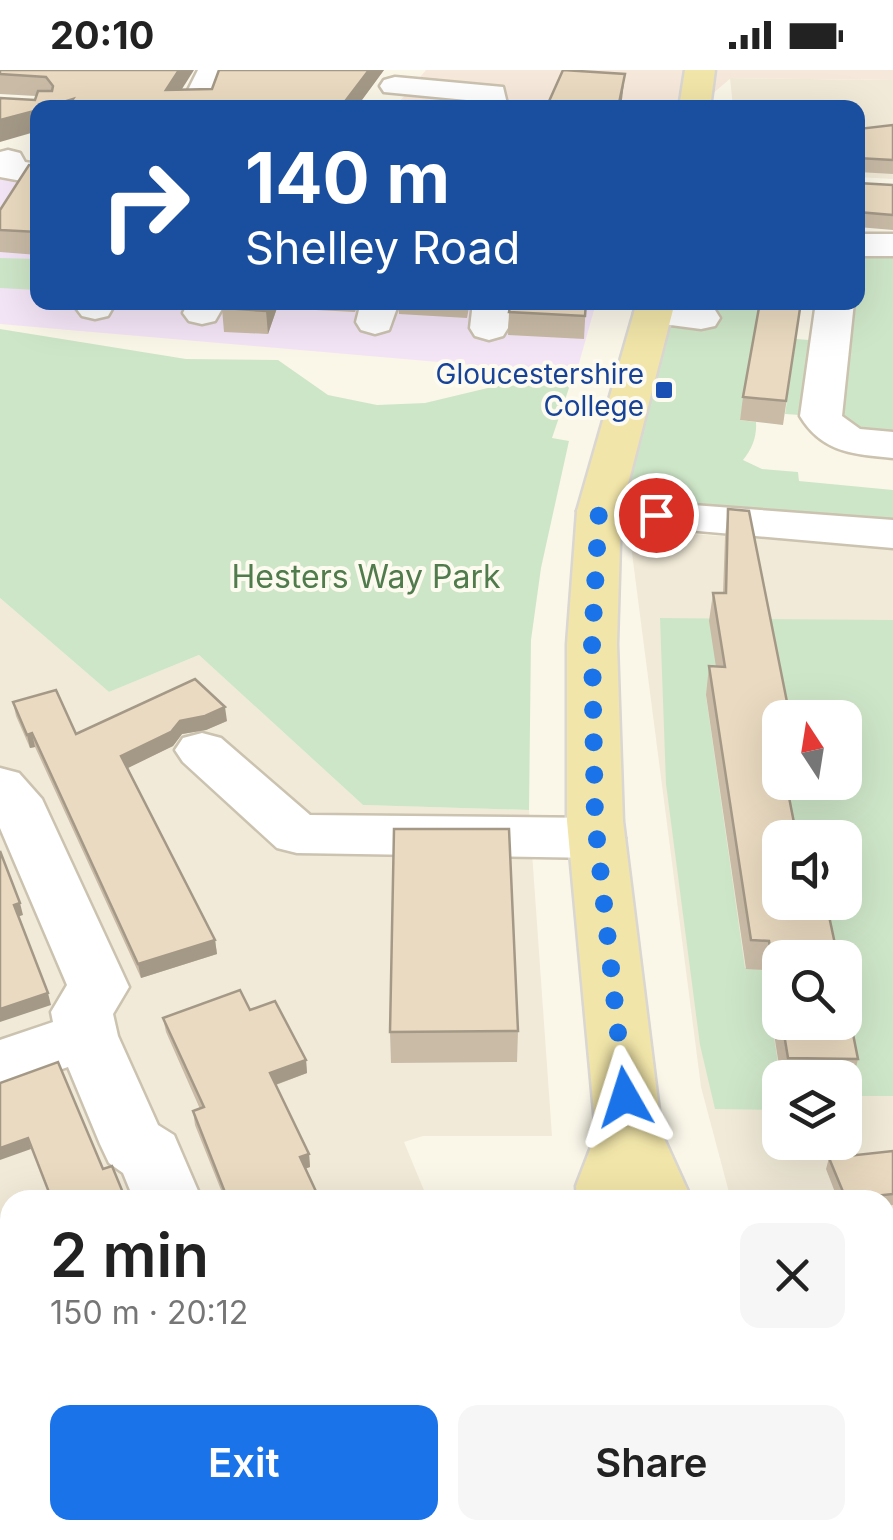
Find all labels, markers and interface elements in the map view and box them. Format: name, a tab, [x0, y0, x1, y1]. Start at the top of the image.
text: 20:10	[50, 12, 154, 58]
text: 140 m	[245, 135, 450, 220]
icon: right	[80, 140, 210, 270]
text: Shelley Road	[245, 220, 520, 275]
place label: Gloucestershire College	[436, 357, 644, 423]
marker: Gloucestershire College	[653, 379, 675, 401]
pin	[614, 473, 699, 558]
icon: arrive	[629, 488, 684, 543]
park label: Hesters Way Park	[232, 557, 501, 596]
north arrow	[762, 700, 862, 800]
map controls	[762, 700, 862, 1160]
button: sound	[762, 820, 862, 920]
button: search	[762, 940, 862, 1040]
position arrow	[573, 1045, 677, 1149]
button: layers	[762, 1060, 862, 1160]
text: 2 min	[50, 1219, 209, 1291]
button: close	[740, 1223, 845, 1328]
text: 150 m · 20:12	[50, 1293, 248, 1332]
button: Exit	[50, 1405, 438, 1520]
button: Share	[458, 1405, 845, 1520]

